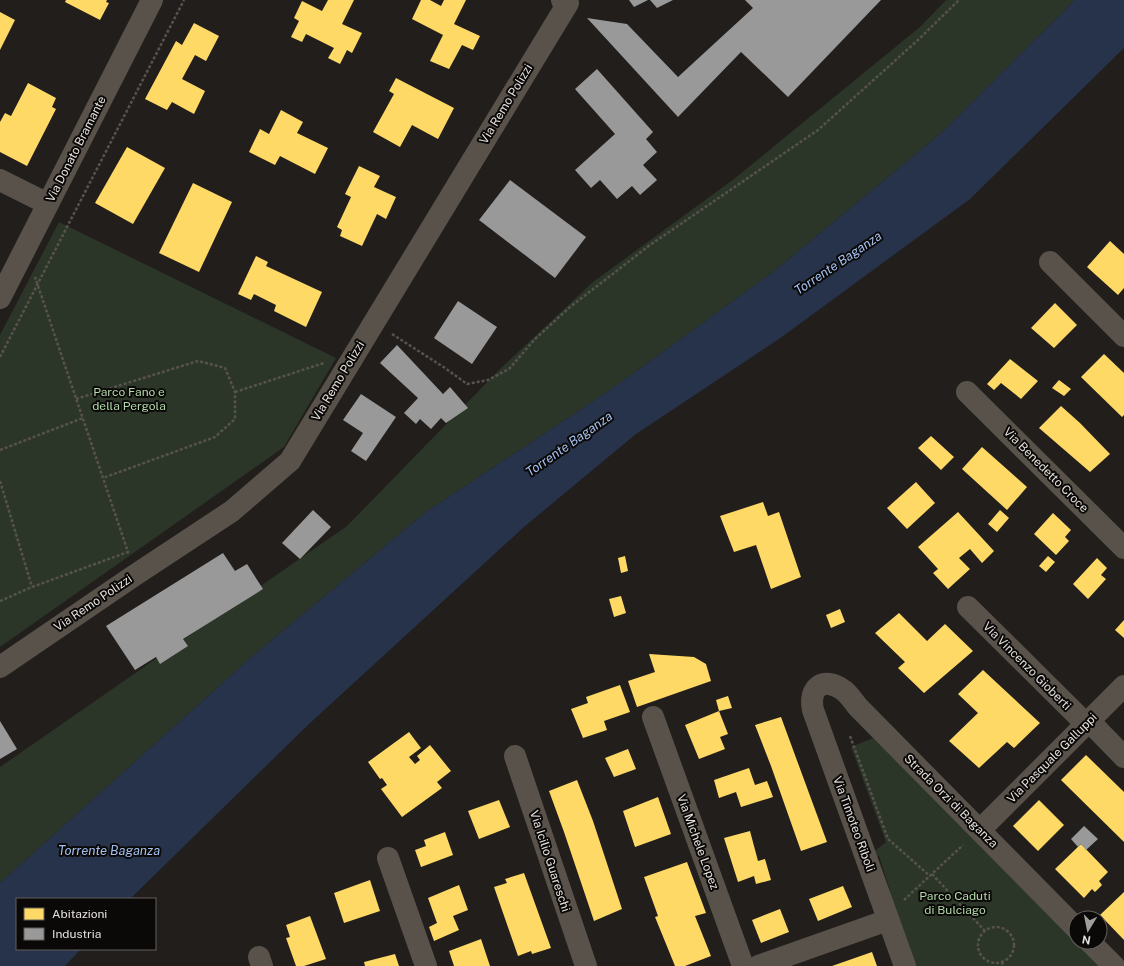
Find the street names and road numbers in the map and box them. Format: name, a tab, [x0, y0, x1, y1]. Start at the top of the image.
street label: Via Remo Polizzi	[477, 61, 535, 147]
street label: Via Donato Bramante	[43, 93, 109, 204]
street label: Via Remo Polizzi	[309, 338, 367, 424]
street label: Via Benedetto Croce	[1001, 425, 1091, 515]
street label: Via Remo Polizzi	[51, 572, 135, 634]
street label: Via Vincenzo Gioberti	[980, 619, 1074, 713]
street label: Via Pasquale Galluppi	[1004, 710, 1100, 806]
street label: Strada Orzi di Baganza	[901, 751, 1001, 851]
street label: Via Timoteo Riboli	[830, 775, 878, 873]
street label: Via Michele Lopez	[674, 792, 722, 892]
street label: Via Icilio Guareschi	[527, 809, 573, 913]

